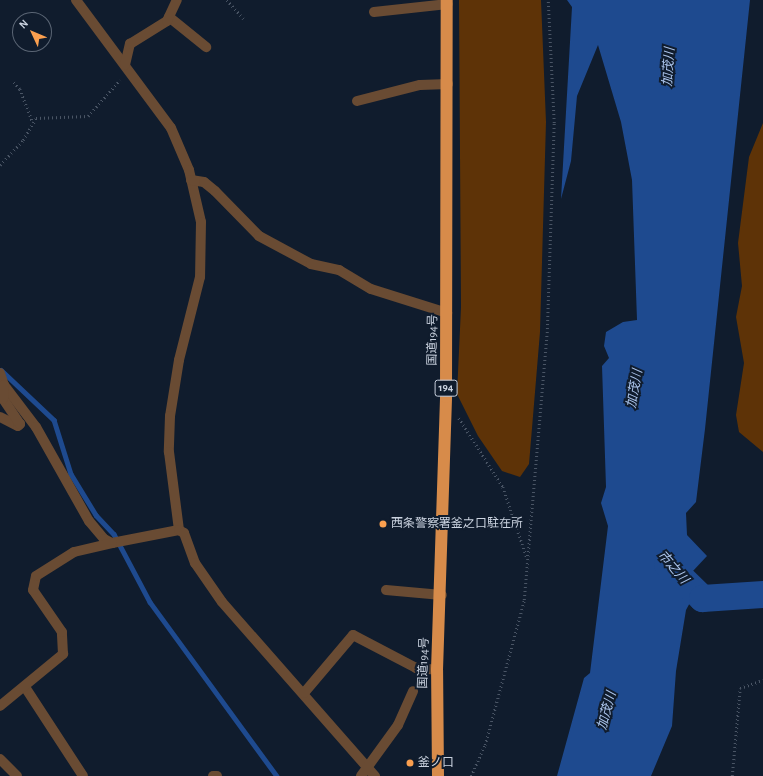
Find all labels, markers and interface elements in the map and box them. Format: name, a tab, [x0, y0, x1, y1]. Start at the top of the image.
north arrow	[12, 12, 52, 52]
text: N	[17, 17, 30, 31]
water label: 加茂川	[661, 47, 679, 87]
street label: 国道194号	[425, 314, 441, 366]
water label: 加茂川	[625, 368, 647, 410]
road number: 194	[434, 379, 458, 397]
place label: 西条警察署釜之口駐在所	[391, 517, 523, 531]
marker: 西条警察署釜之口駐在所	[378, 519, 388, 529]
water label: 市之川	[653, 548, 691, 588]
street label: 国道194号	[416, 637, 432, 689]
water label: 加茂川	[595, 690, 621, 732]
place label: 釜ノ口	[418, 756, 454, 770]
marker: 釜ノ口	[405, 758, 415, 768]

